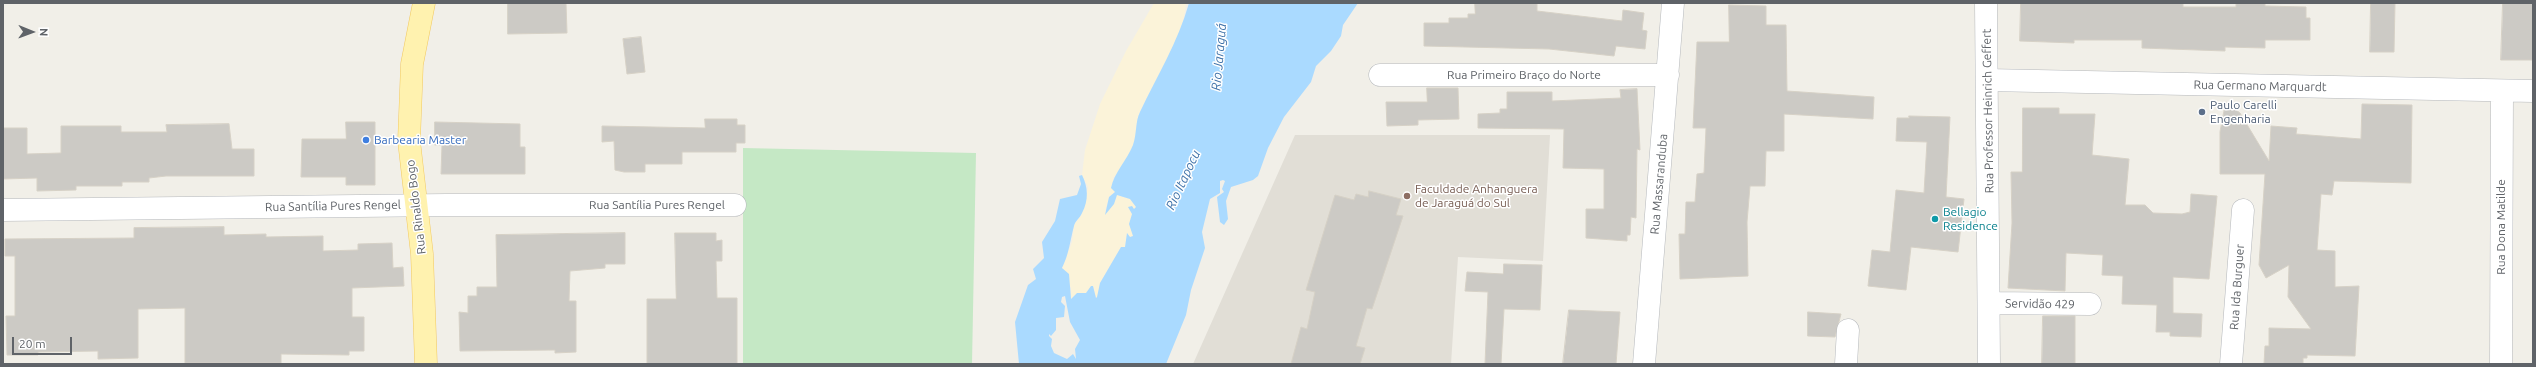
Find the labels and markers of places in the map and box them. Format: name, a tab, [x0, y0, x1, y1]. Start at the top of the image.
place label: Paulo Carelli Engenharia	[2210, 98, 2277, 126]
marker: Paulo Carelli Engenharia	[2197, 107, 2207, 117]
place label: Barbearia Master	[374, 133, 466, 147]
marker: Barbearia Master	[361, 135, 371, 145]
place label: Faculdade Anhanguera de Jaraguá do Sul	[1415, 182, 1538, 210]
marker: Faculdade Anhanguera de Jaraguá do Sul	[1402, 191, 1412, 201]
place label: Bellagio Residence	[1943, 205, 1998, 233]
marker: Bellagio Residence	[1930, 214, 1940, 224]

